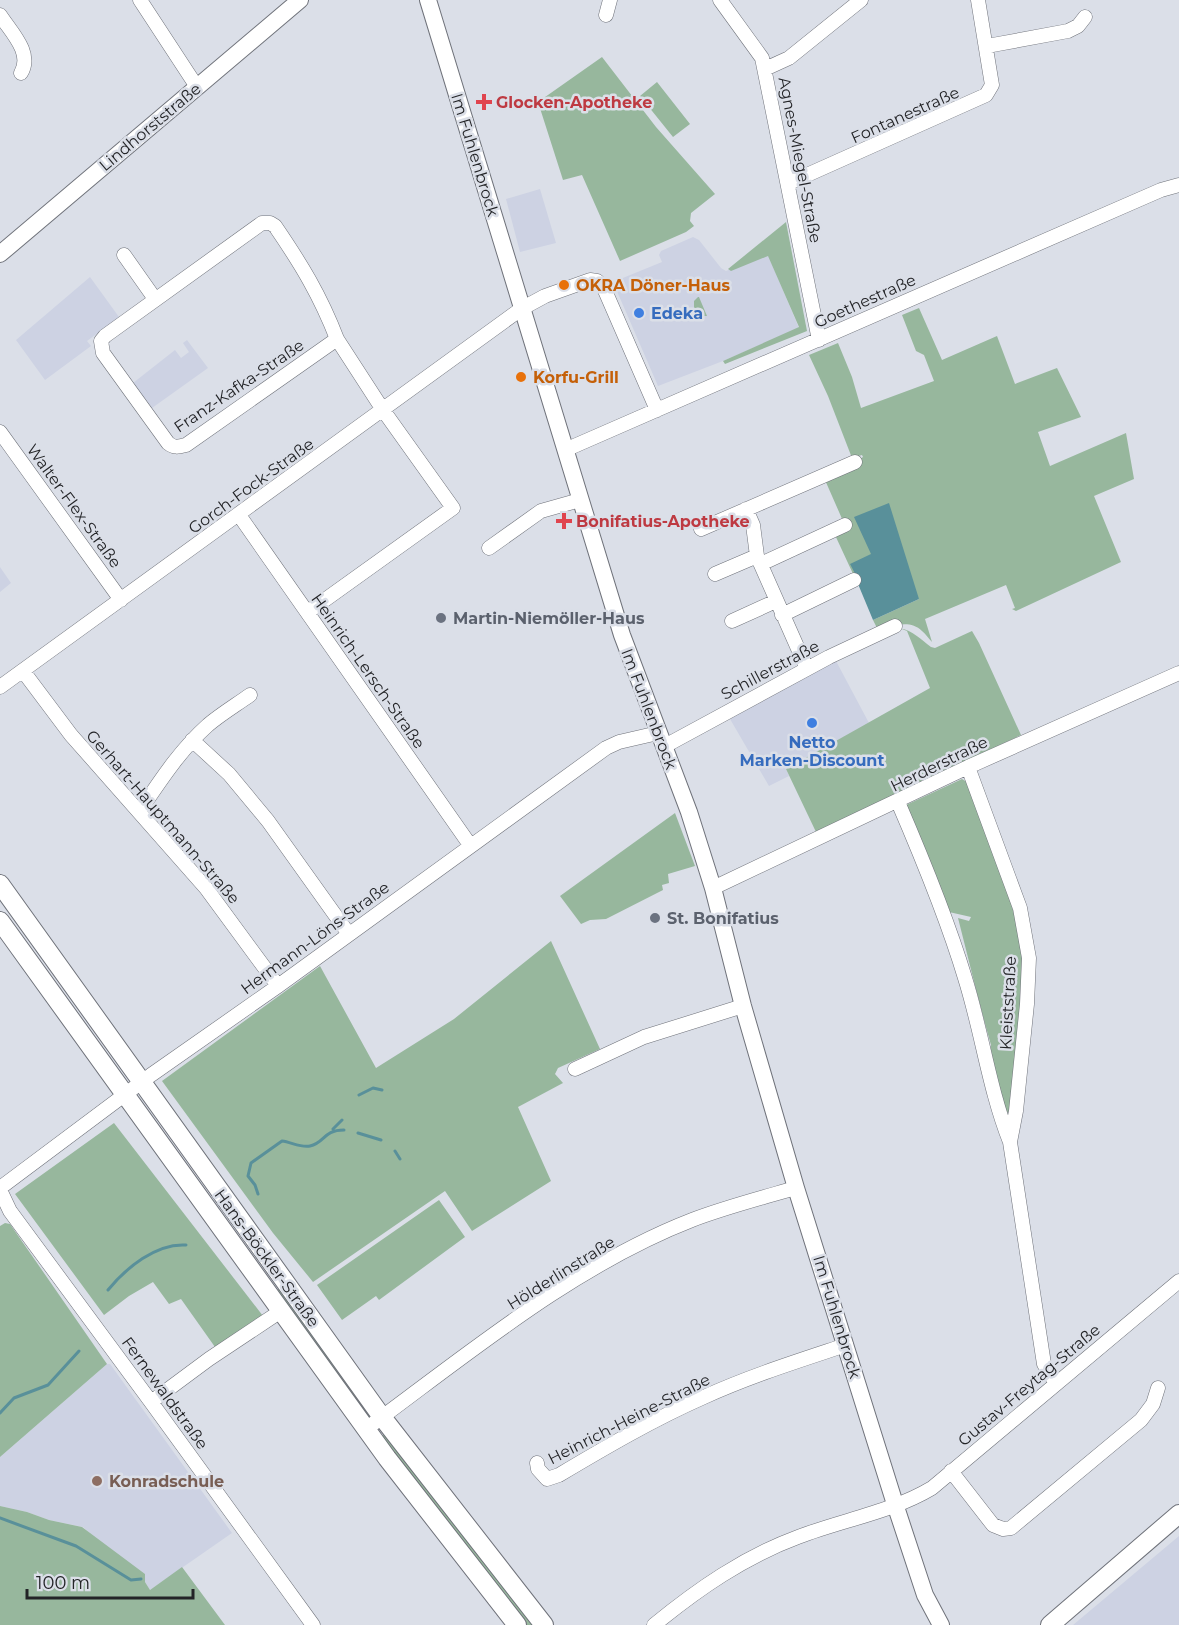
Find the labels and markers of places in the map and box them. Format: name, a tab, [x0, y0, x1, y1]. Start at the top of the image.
place label: Glocken-Apotheke	[496, 93, 652, 112]
marker: Glocken-Apotheke	[477, 95, 491, 109]
place label: OKRA Döner-Haus	[576, 276, 731, 295]
marker: OKRA Döner-Haus	[557, 278, 571, 292]
place label: Edeka	[651, 304, 703, 323]
marker: Edeka	[632, 306, 646, 320]
place label: Korfu-Grill	[533, 368, 619, 387]
marker: Korfu-Grill	[514, 370, 528, 384]
place label: Bonifatius-Apotheke	[576, 512, 750, 531]
marker: Bonifatius-Apotheke	[557, 514, 571, 528]
place label: Martin-Niemöller-Haus	[453, 609, 645, 628]
marker: Martin-Niemöller-Haus	[434, 611, 448, 625]
marker: Netto Marken-Discount	[805, 716, 819, 730]
place label: Netto Marken-Discount	[740, 733, 884, 770]
place label: St. Bonifatius	[667, 909, 779, 928]
marker: St. Bonifatius	[648, 911, 662, 925]
place label: Konradschule	[109, 1472, 224, 1491]
marker: Konradschule	[90, 1474, 104, 1488]

